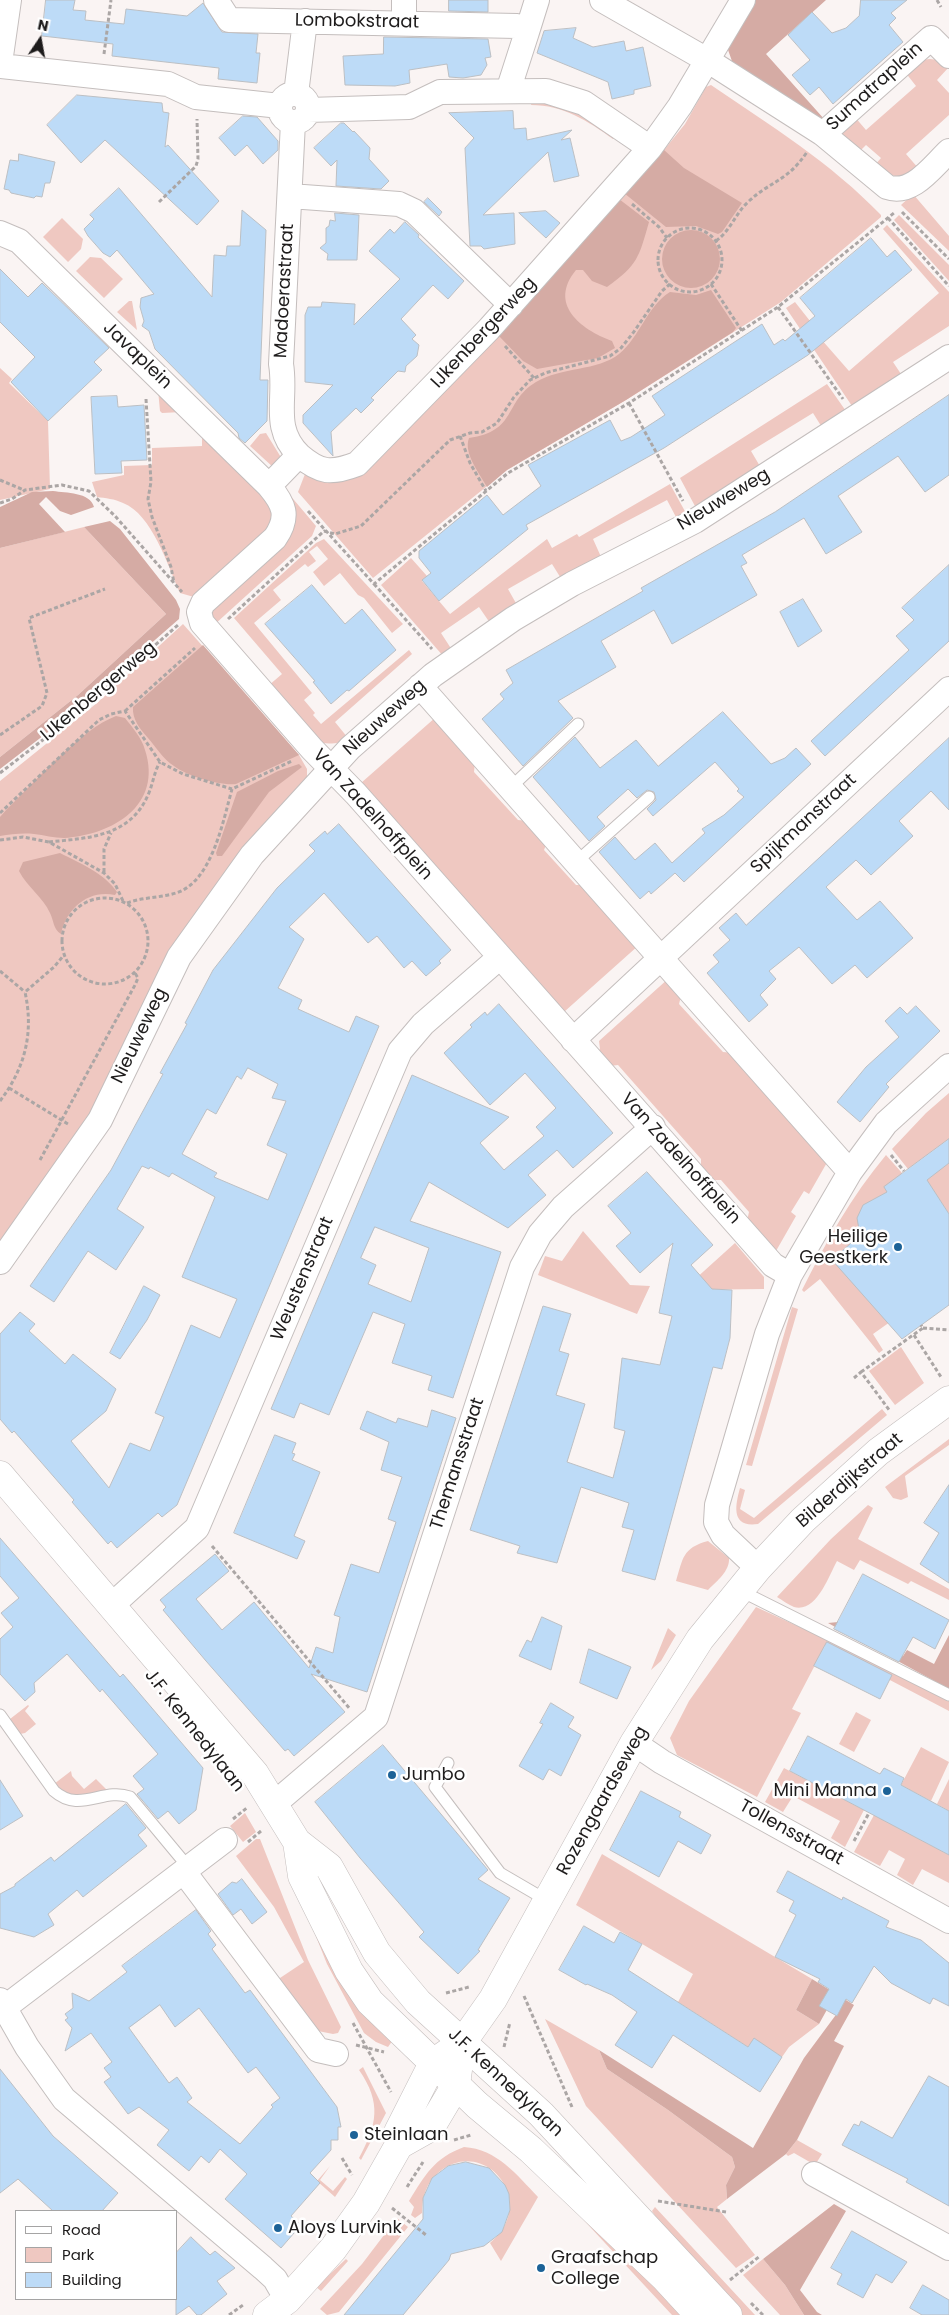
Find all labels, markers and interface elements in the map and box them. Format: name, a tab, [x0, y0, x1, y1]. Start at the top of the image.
street label: Lombokstraat	[295, 10, 419, 34]
text: N	[36, 14, 50, 36]
north arrow	[15, 15, 65, 65]
street label: Sumatraplein	[822, 38, 928, 136]
street label: Madoerastraat	[271, 223, 299, 359]
street label: IJkenbergerweg	[427, 273, 541, 393]
street label: Javaplein	[98, 318, 176, 394]
street label: Nieuweweg	[674, 464, 774, 536]
street label: IJkenbergerweg	[37, 637, 161, 747]
street label: Nieuweweg	[339, 675, 431, 761]
street label: Van Zadelhoffplein	[307, 745, 437, 885]
street label: Spijkmanstraat	[747, 769, 861, 879]
street label: Nieuweweg	[108, 985, 172, 1087]
street label: Van Zadelhoffplein	[615, 1089, 745, 1229]
street label: Weustenstraat	[267, 1214, 339, 1344]
place label: Heilige Geestkerk	[799, 1226, 888, 1268]
marker: Heilige Geestkerk	[892, 1241, 904, 1253]
street label: Themansstraat	[426, 1395, 490, 1533]
street label: Bilderdijkstraat	[792, 1429, 908, 1533]
street label: J.F. Kennedylaan	[139, 1665, 249, 1797]
street label: Rozengaardseweg	[553, 1723, 653, 1879]
place label: Jumbo	[402, 1764, 465, 1786]
marker: Jumbo	[386, 1769, 398, 1781]
place label: Mini Manna	[773, 1780, 877, 1802]
marker: Mini Manna	[881, 1785, 893, 1797]
street label: Tollensstraat	[735, 1795, 847, 1871]
street label: J.F. Kennedylaan	[443, 2024, 567, 2142]
place label: Steinlaan	[364, 2124, 449, 2146]
marker: Steinlaan	[348, 2129, 360, 2141]
legend	[15, 2210, 178, 2300]
place label: Aloys Lurvink	[288, 2217, 402, 2239]
text: Road	[62, 2219, 101, 2240]
marker: Aloys Lurvink	[272, 2222, 284, 2234]
text: Park	[62, 2244, 94, 2265]
place label: Graafschap College	[551, 2247, 658, 2290]
marker: Graafschap College	[535, 2262, 547, 2274]
text: Building	[62, 2269, 122, 2290]

